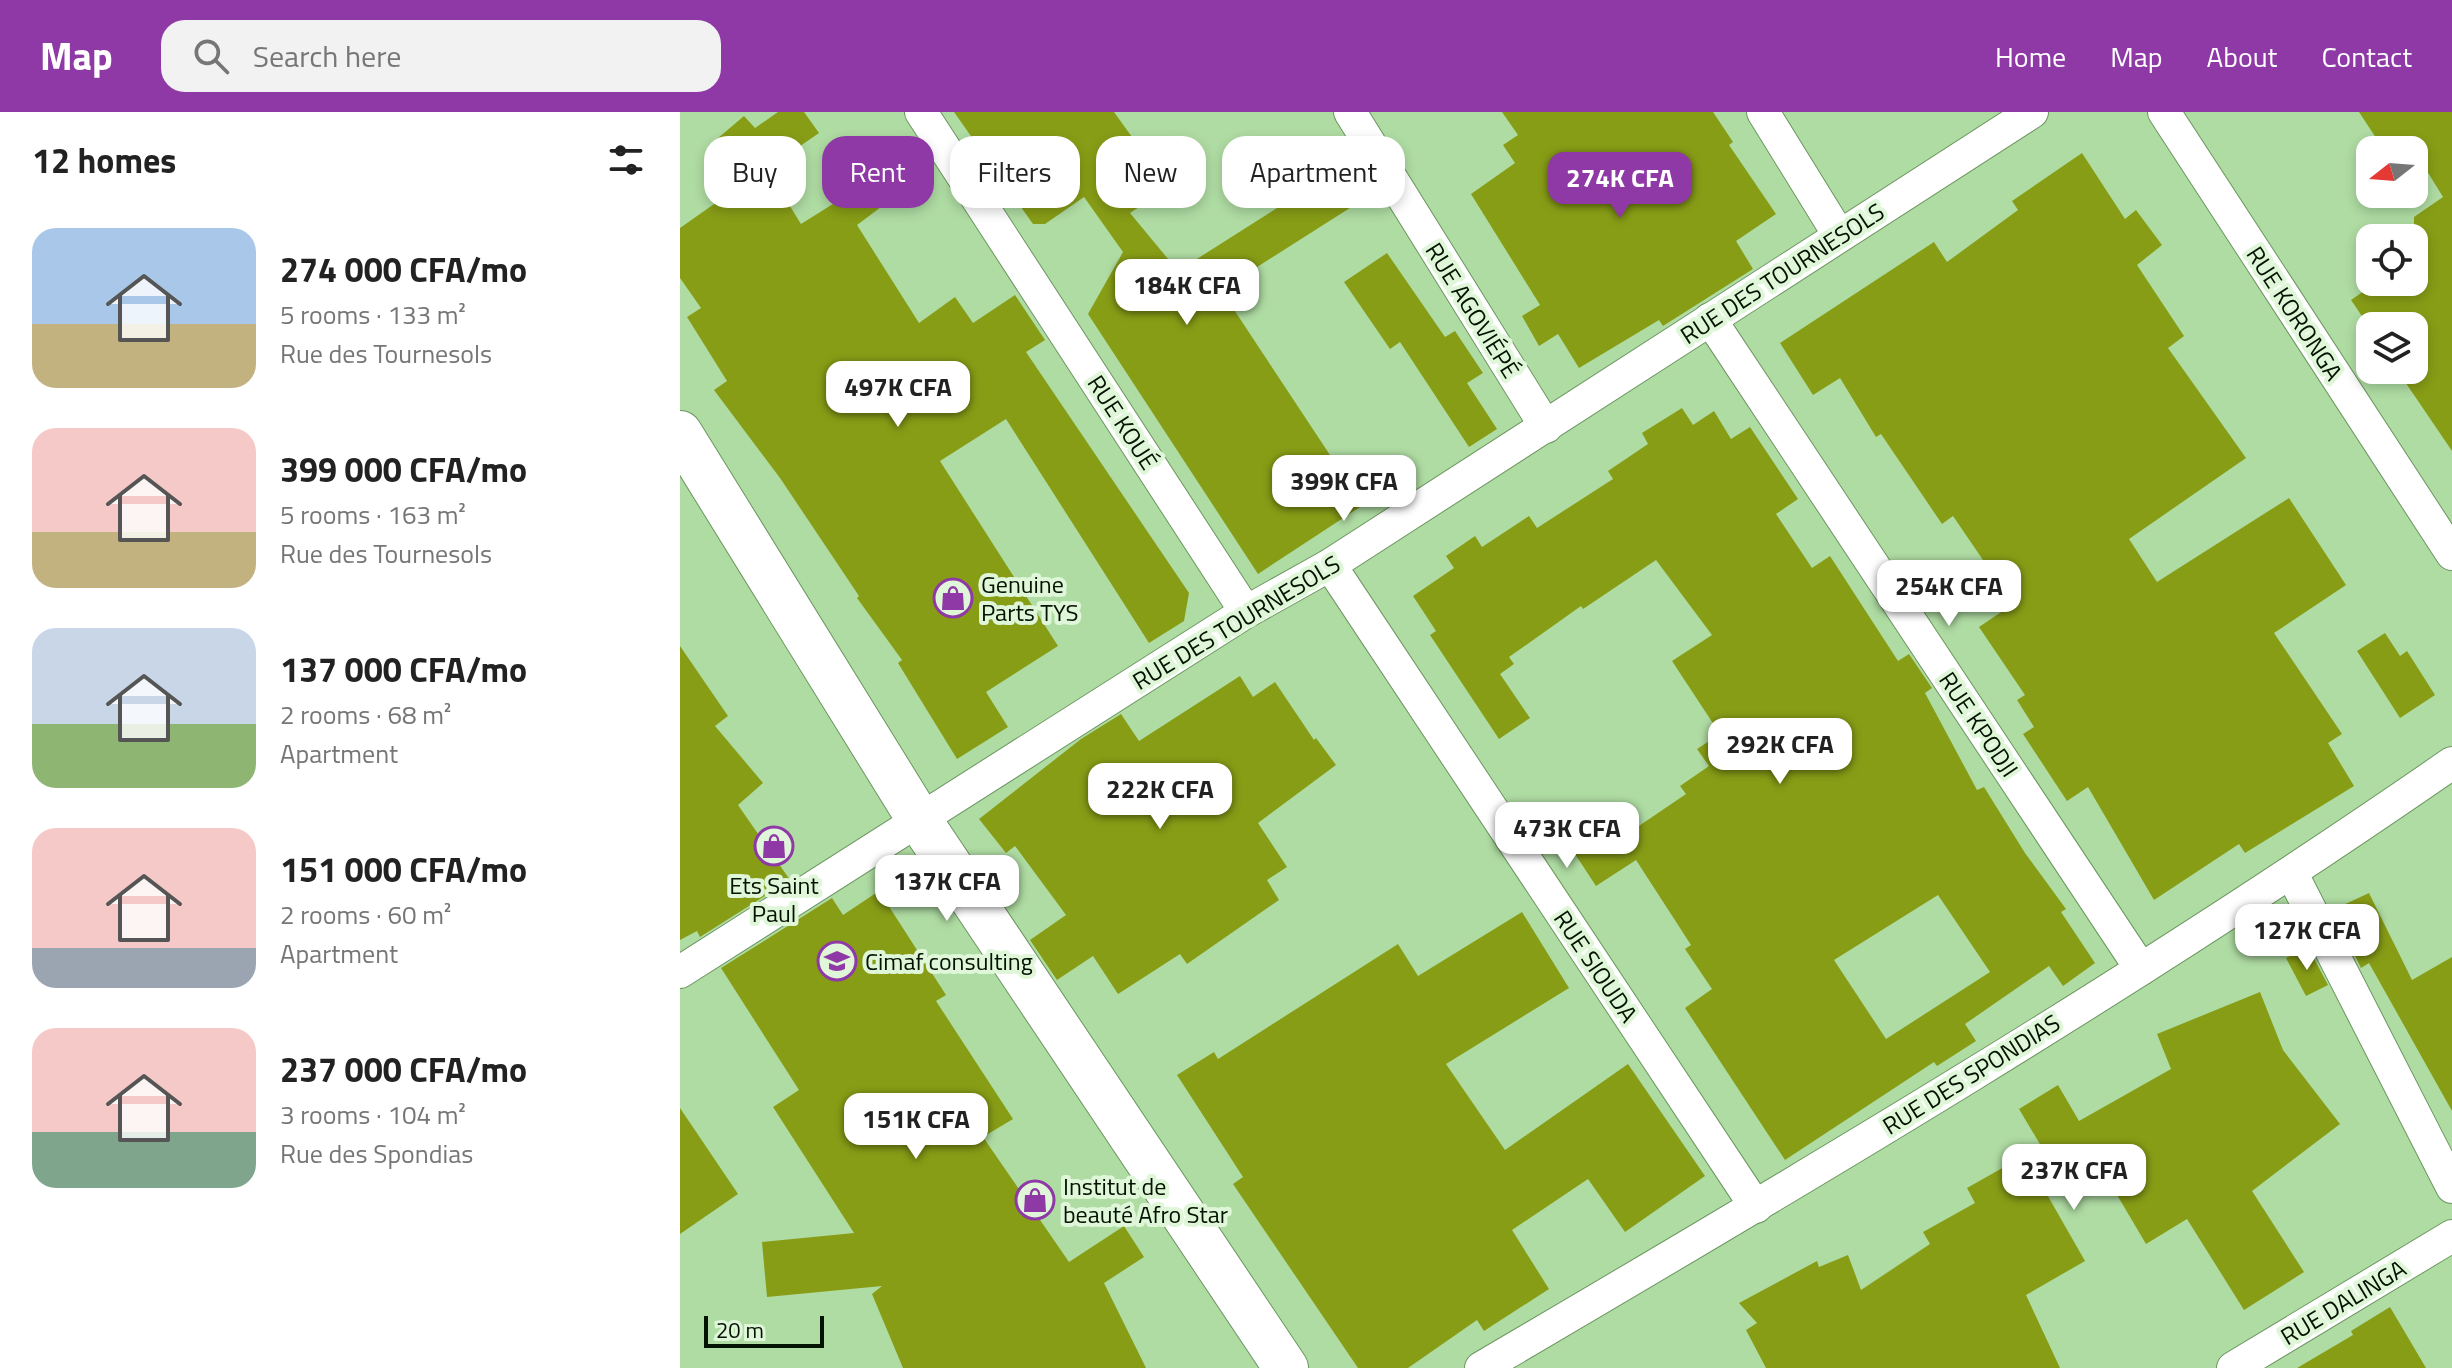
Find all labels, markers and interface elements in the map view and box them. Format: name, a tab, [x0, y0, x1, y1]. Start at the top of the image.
search box	[161, 20, 721, 92]
text: Map	[40, 27, 113, 85]
text: Search here	[253, 33, 402, 79]
icon: search	[189, 34, 233, 78]
text: Home	[1995, 35, 2066, 78]
text: Map	[2110, 35, 2163, 78]
text: About	[2207, 35, 2277, 78]
text: Contact	[2321, 35, 2412, 78]
text: 12 homes	[32, 134, 176, 186]
chip: Buy	[704, 136, 806, 208]
chip: Rent	[822, 136, 934, 208]
chip: Filters	[950, 136, 1080, 208]
chip: New	[1096, 136, 1206, 208]
chip: Apartment	[1222, 136, 1405, 208]
north arrow	[2356, 136, 2428, 208]
map controls	[2356, 136, 2428, 384]
icon: filters	[604, 138, 648, 182]
pin: 274K CFA	[1537, 152, 1703, 220]
text: 274K CFA	[1566, 158, 1674, 197]
street label: RUE DES TOURNESOLS	[1673, 193, 1891, 353]
button: locate	[2356, 224, 2428, 296]
street label: RUE AGOVIÉPÉ	[1417, 235, 1529, 385]
street label: RUE KORONGA	[2238, 239, 2352, 387]
text: 274 000 CFA/mo	[280, 243, 527, 295]
pin: 184K CFA	[1104, 259, 1270, 327]
icon: home	[96, 260, 192, 356]
text: 184K CFA	[1133, 265, 1241, 304]
text: 5 rooms · 133 m²	[280, 295, 466, 334]
button: layers	[2356, 312, 2428, 384]
text: Rue des Tournesols	[280, 334, 492, 373]
pin: 497K CFA	[815, 361, 981, 429]
text: 497K CFA	[844, 367, 952, 406]
street label: RUE KOUÉ	[1079, 367, 1167, 477]
text: 399 000 CFA/mo	[280, 443, 527, 495]
pin: 399K CFA	[1261, 455, 1427, 523]
icon: home	[96, 460, 192, 556]
text: 399K CFA	[1290, 461, 1398, 500]
text: 5 rooms · 163 m²	[280, 495, 466, 534]
text: Rue des Tournesols	[280, 534, 492, 573]
street label: RUE DES TOURNESOLS	[1125, 546, 1347, 698]
pin: 254K CFA	[1866, 560, 2032, 628]
place label: Genuine Parts TYS	[981, 566, 1078, 630]
text: 254K CFA	[1895, 566, 2003, 605]
shop icon: Genuine Parts TYS	[932, 577, 974, 619]
text: 137 000 CFA/mo	[280, 643, 527, 695]
icon: home	[96, 660, 192, 756]
street label: RUE KPODJI	[1930, 664, 2028, 784]
text: 2 rooms · 68 m²	[280, 695, 451, 734]
pin: 292K CFA	[1697, 718, 1863, 786]
text: 292K CFA	[1726, 724, 1834, 763]
text: Apartment	[280, 734, 398, 773]
pin: 222K CFA	[1077, 763, 1243, 831]
text: 222K CFA	[1106, 769, 1214, 808]
pin: 473K CFA	[1484, 802, 1650, 870]
text: 473K CFA	[1513, 808, 1621, 847]
shop icon: Ets Saint Paul	[753, 825, 795, 867]
text: 151 000 CFA/mo	[280, 843, 527, 895]
pin: 137K CFA	[864, 855, 1030, 923]
icon: home	[96, 860, 192, 956]
text: 137K CFA	[893, 861, 1001, 900]
place label: Ets Saint Paul	[729, 867, 819, 931]
text: 2 rooms · 60 m²	[280, 895, 451, 934]
street label: RUE SIOUDA	[1545, 903, 1647, 1029]
pin: 127K CFA	[2224, 904, 2390, 972]
text: 127K CFA	[2253, 910, 2361, 949]
text: Apartment	[280, 934, 398, 973]
school or university icon: Cimaf consulting	[816, 940, 858, 982]
place label: Cimaf consulting	[865, 943, 1033, 979]
street label: RUE DES SPONDIAS	[1875, 1005, 2067, 1143]
text: 237 000 CFA/mo	[280, 1043, 527, 1095]
icon: home	[96, 1060, 192, 1156]
pin: 151K CFA	[833, 1093, 999, 1161]
text: 3 rooms · 104 m²	[280, 1095, 466, 1134]
text: 151K CFA	[862, 1099, 970, 1138]
text: Rue des Spondias	[280, 1134, 473, 1173]
pin: 237K CFA	[1991, 1144, 2157, 1212]
text: 237K CFA	[2020, 1150, 2128, 1189]
place label: Institut de beauté Afro Star	[1063, 1168, 1228, 1232]
shop icon: Institut de beauté Afro Star	[1014, 1179, 1056, 1221]
street label: RUE DALINGA	[2273, 1250, 2413, 1354]
scale bar	[704, 1312, 824, 1348]
text: 20 m	[716, 1313, 764, 1347]

